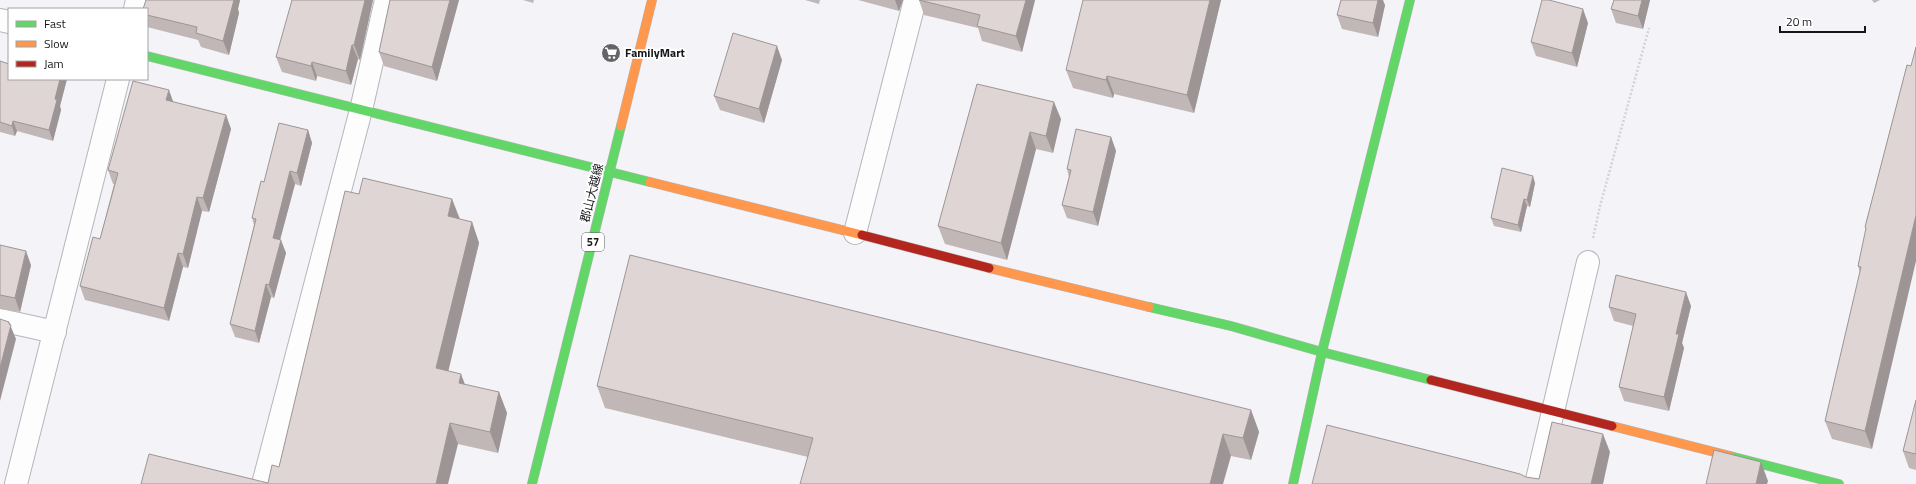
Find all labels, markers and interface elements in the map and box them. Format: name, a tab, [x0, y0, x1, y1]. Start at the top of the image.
legend	[8, 8, 148, 80]
scale bar	[1780, 8, 1865, 34]
text: 20 m	[1786, 12, 1812, 31]
text: Fast	[44, 14, 67, 33]
text: Slow	[44, 34, 69, 53]
supermarket icon: FamilyMart	[600, 42, 622, 64]
place label: FamilyMart	[625, 43, 686, 62]
text: Jam	[44, 54, 64, 73]
street label: 郡山大越線	[575, 161, 608, 224]
road number: 57	[582, 233, 604, 251]

